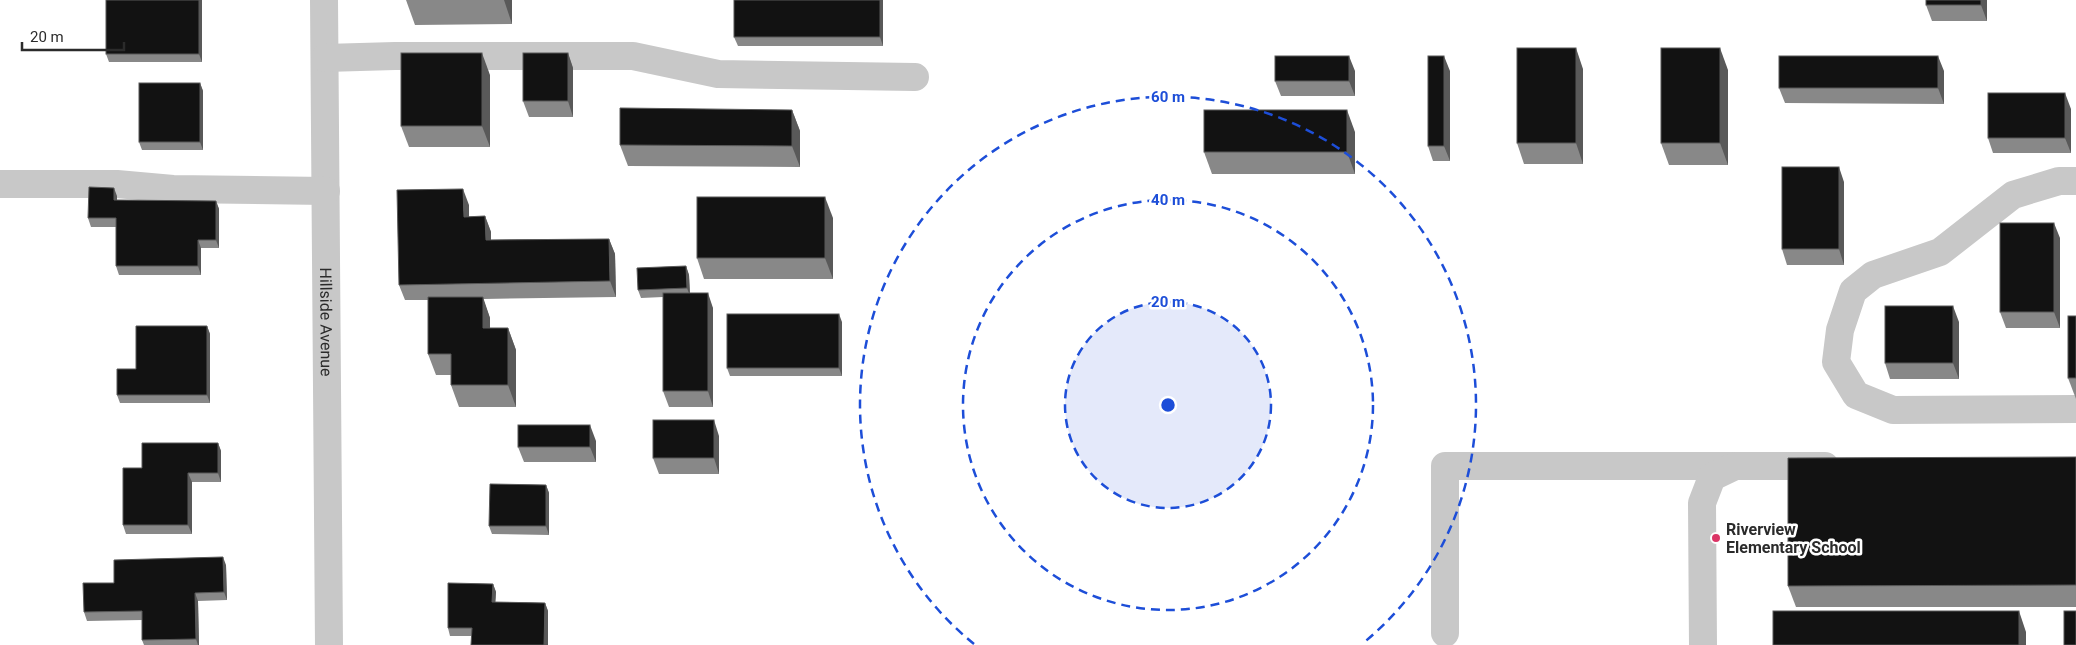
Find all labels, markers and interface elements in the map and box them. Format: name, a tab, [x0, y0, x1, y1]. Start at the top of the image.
scale bar	[22, 20, 125, 52]
text: 20 m	[30, 28, 64, 46]
text: 60 m	[1151, 88, 1185, 106]
text: 40 m	[1151, 191, 1185, 209]
street label: Hillside Avenue	[316, 267, 336, 377]
text: 20 m	[1151, 293, 1185, 311]
centre of rings	[1159, 396, 1177, 414]
place label: Riverview Elementary School	[1726, 520, 1861, 557]
marker: Riverview Elementary School	[1710, 532, 1722, 544]

